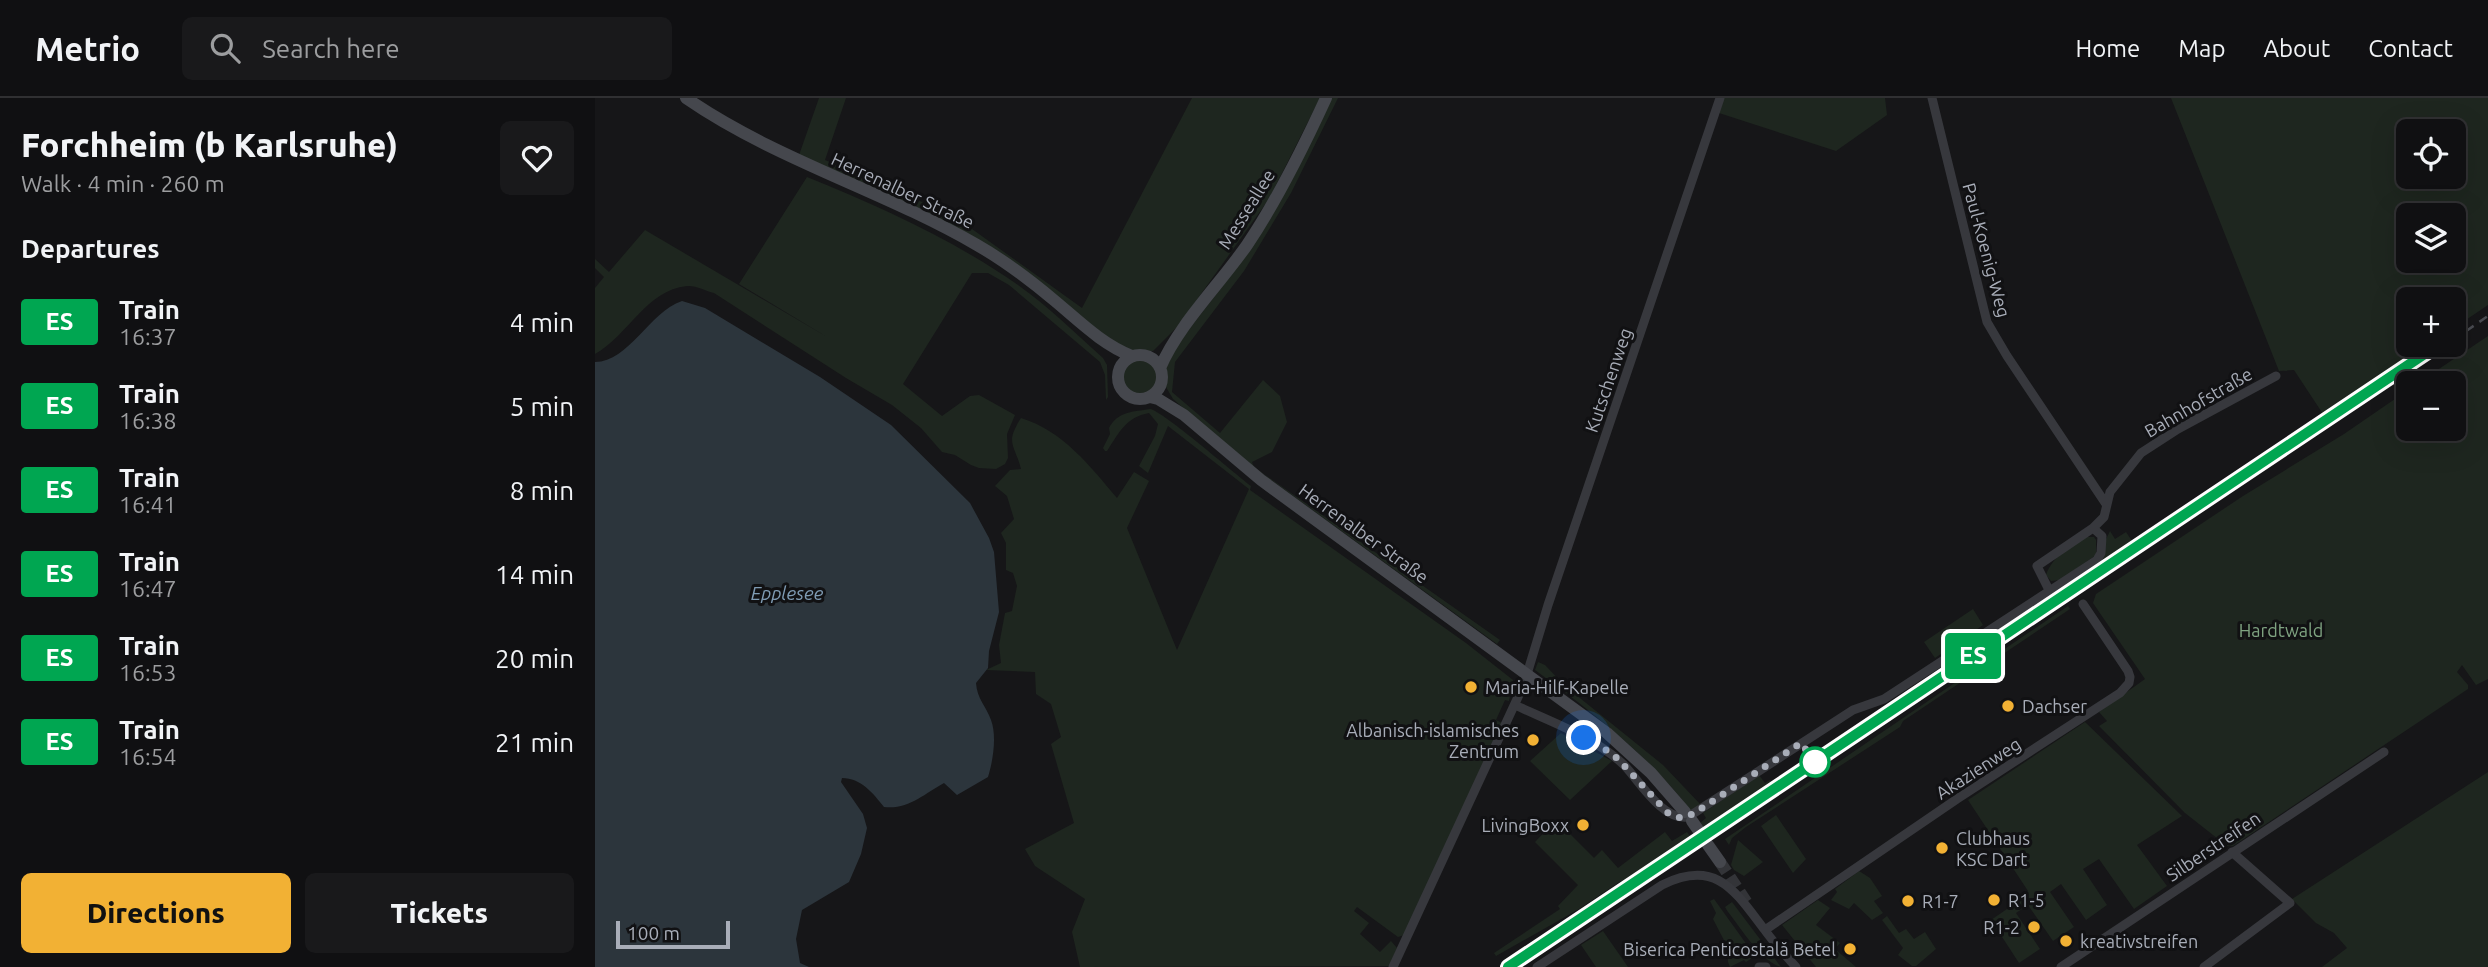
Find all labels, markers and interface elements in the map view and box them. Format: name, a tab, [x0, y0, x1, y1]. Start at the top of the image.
search box	[182, 17, 672, 80]
icon: search	[206, 29, 244, 67]
text: Metrio	[35, 30, 140, 67]
text: Search here	[262, 34, 400, 63]
text: Home	[2075, 35, 2140, 62]
text: Map	[2178, 35, 2225, 62]
text: About	[2263, 35, 2330, 62]
text: Contact	[2368, 35, 2453, 62]
map controls	[2396, 119, 2466, 441]
button: locate	[2396, 119, 2466, 189]
button: heart	[500, 121, 574, 195]
text: Forchheim (b Karlsruhe)	[21, 126, 398, 163]
street label: Herrenalber Straße	[829, 148, 977, 232]
street label: Messeallee	[1214, 166, 1278, 252]
text: Walk · 4 min · 260 m	[21, 171, 225, 196]
street label: Paul-Koenig-Weg	[1959, 181, 2015, 319]
button: layers	[2396, 203, 2466, 273]
text: Departures	[21, 234, 159, 263]
button: +	[2396, 287, 2466, 357]
text: Train	[119, 295, 180, 324]
text: ES	[46, 308, 73, 335]
text: 4 min	[510, 308, 574, 337]
text: 16:37	[119, 324, 177, 349]
street label: Kutschenweg	[1581, 325, 1635, 435]
street label: Bahnhofstraße	[2141, 363, 2255, 441]
button: −	[2396, 371, 2466, 441]
text: Train	[119, 379, 180, 408]
text: ES	[46, 392, 73, 419]
text: 5 min	[510, 392, 574, 421]
text: 16:38	[119, 408, 177, 433]
text: Train	[119, 463, 180, 492]
text: ES	[46, 476, 73, 503]
text: 8 min	[510, 476, 574, 505]
street label: Herrenalber Straße	[1295, 479, 1433, 587]
text: 16:41	[119, 492, 177, 517]
text: Train	[119, 547, 180, 576]
text: ES	[46, 560, 73, 587]
text: 14 min	[495, 560, 574, 589]
text: 16:47	[119, 576, 177, 601]
water label: Epplesee	[751, 582, 824, 604]
park label: Hardtwald	[2239, 620, 2323, 640]
text: Train	[119, 631, 180, 660]
line badge: ES	[1941, 633, 2005, 679]
text: ES	[1959, 642, 1987, 669]
text: ES	[46, 644, 73, 671]
text: 20 min	[495, 644, 574, 673]
text: 16:53	[119, 660, 177, 685]
place label: Maria-Hilf-Kapelle	[1485, 677, 1629, 697]
marker: Maria-Hilf-Kapelle	[1463, 679, 1479, 695]
place label: Dachser	[2022, 696, 2087, 716]
marker: Dachser	[2000, 698, 2016, 714]
text: Train	[119, 715, 180, 744]
place label: Albanisch-islamisches Zentrum	[1346, 720, 1519, 761]
your location	[1566, 720, 1601, 755]
text: ES	[46, 728, 73, 755]
text: 21 min	[495, 728, 574, 757]
marker: Albanisch-islamisches Zentrum	[1525, 732, 1541, 748]
street label: Akazienweg	[1932, 733, 2024, 803]
text: 16:54	[119, 744, 177, 769]
unlabelled marker	[1800, 747, 1830, 777]
street label: Silberstreifen	[2162, 807, 2264, 885]
place label: LivingBoxx	[1481, 815, 1569, 835]
marker: LivingBoxx	[1575, 817, 1591, 833]
place label: Clubhaus KSC Dart	[1956, 828, 2030, 869]
marker: Clubhaus KSC Dart	[1934, 840, 1950, 856]
button: Directions	[21, 873, 291, 953]
button: Tickets	[305, 873, 574, 953]
place label: R1-5	[2008, 890, 2045, 910]
place label: R1-7	[1922, 891, 1959, 911]
marker: R1-5	[1986, 892, 2002, 908]
marker: R1-7	[1900, 893, 1916, 909]
place label: R1-2	[1983, 917, 2020, 937]
scale bar	[616, 918, 730, 950]
marker: R1-2	[2026, 919, 2042, 935]
text: 100 m	[627, 922, 680, 944]
place label: kreativstreifen	[2080, 931, 2198, 951]
marker: kreativstreifen	[2058, 933, 2074, 949]
place label: Biserica Penticostală Betel	[1623, 939, 1836, 959]
marker: Biserica Penticostală Betel	[1842, 941, 1858, 957]

